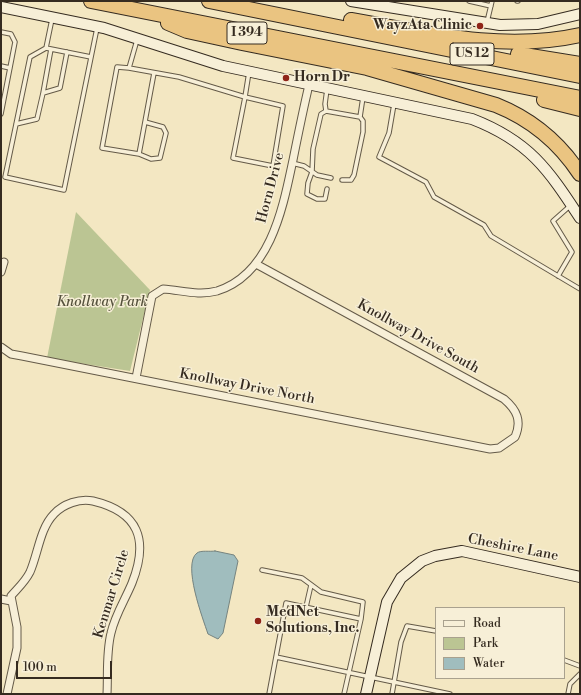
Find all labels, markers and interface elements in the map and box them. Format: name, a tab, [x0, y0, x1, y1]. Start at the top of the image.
place label: WayzAta Clinic	[373, 18, 472, 34]
marker: WayzAta Clinic	[475, 21, 485, 31]
road number: I 394	[227, 22, 267, 44]
road number: US 12	[450, 43, 494, 65]
place label: Horn Dr	[294, 70, 350, 86]
marker: Horn Dr	[281, 73, 291, 83]
street label: Horn Drive	[254, 151, 288, 225]
park label: Knollway Park	[56, 295, 148, 311]
street label: Knollway Drive South	[354, 296, 482, 378]
street label: Knollway Drive North	[178, 366, 316, 408]
street label: Cheshire Lane	[466, 531, 560, 565]
street label: Kenmar Circle	[90, 547, 134, 641]
place label: MedNet Solutions, Inc.	[266, 605, 359, 638]
legend	[435, 607, 565, 679]
marker: MedNet Solutions, Inc.	[253, 616, 263, 626]
text: Road	[473, 616, 501, 631]
text: Park	[473, 636, 498, 651]
scale bar	[18, 653, 114, 679]
text: Water	[473, 656, 505, 671]
text: 100 m	[23, 660, 57, 675]

